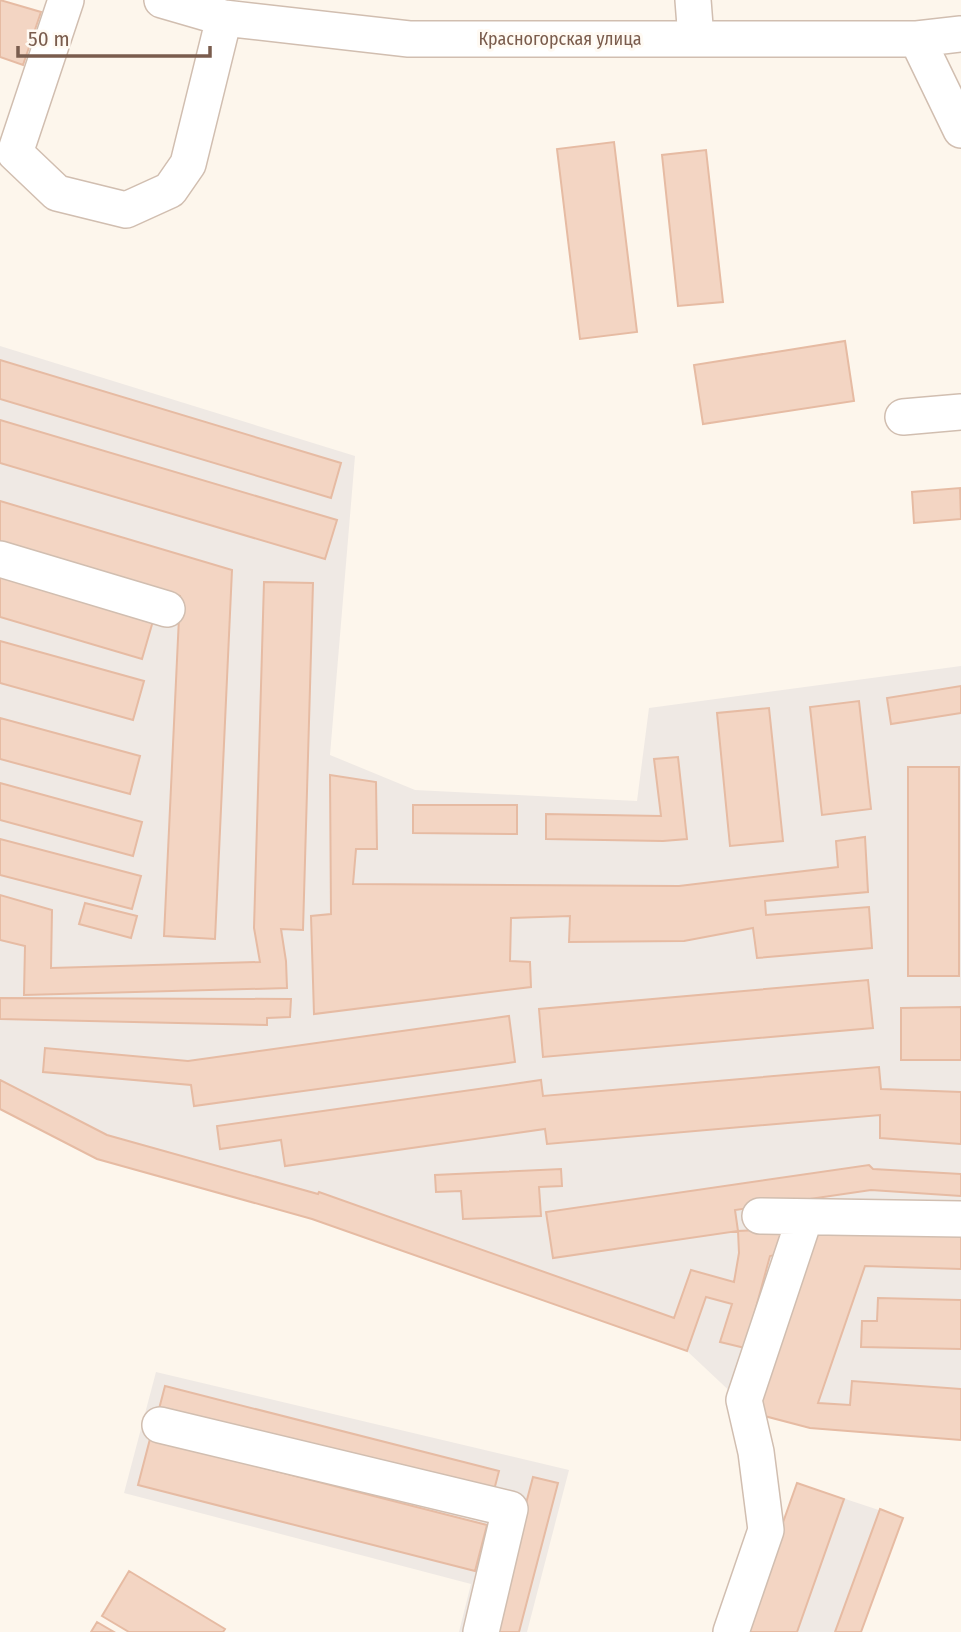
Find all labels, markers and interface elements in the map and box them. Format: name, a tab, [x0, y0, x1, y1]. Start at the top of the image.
scale bar	[18, 14, 210, 58]
text: 50 m	[28, 26, 70, 52]
street label: Красногорская улица	[478, 28, 642, 50]

